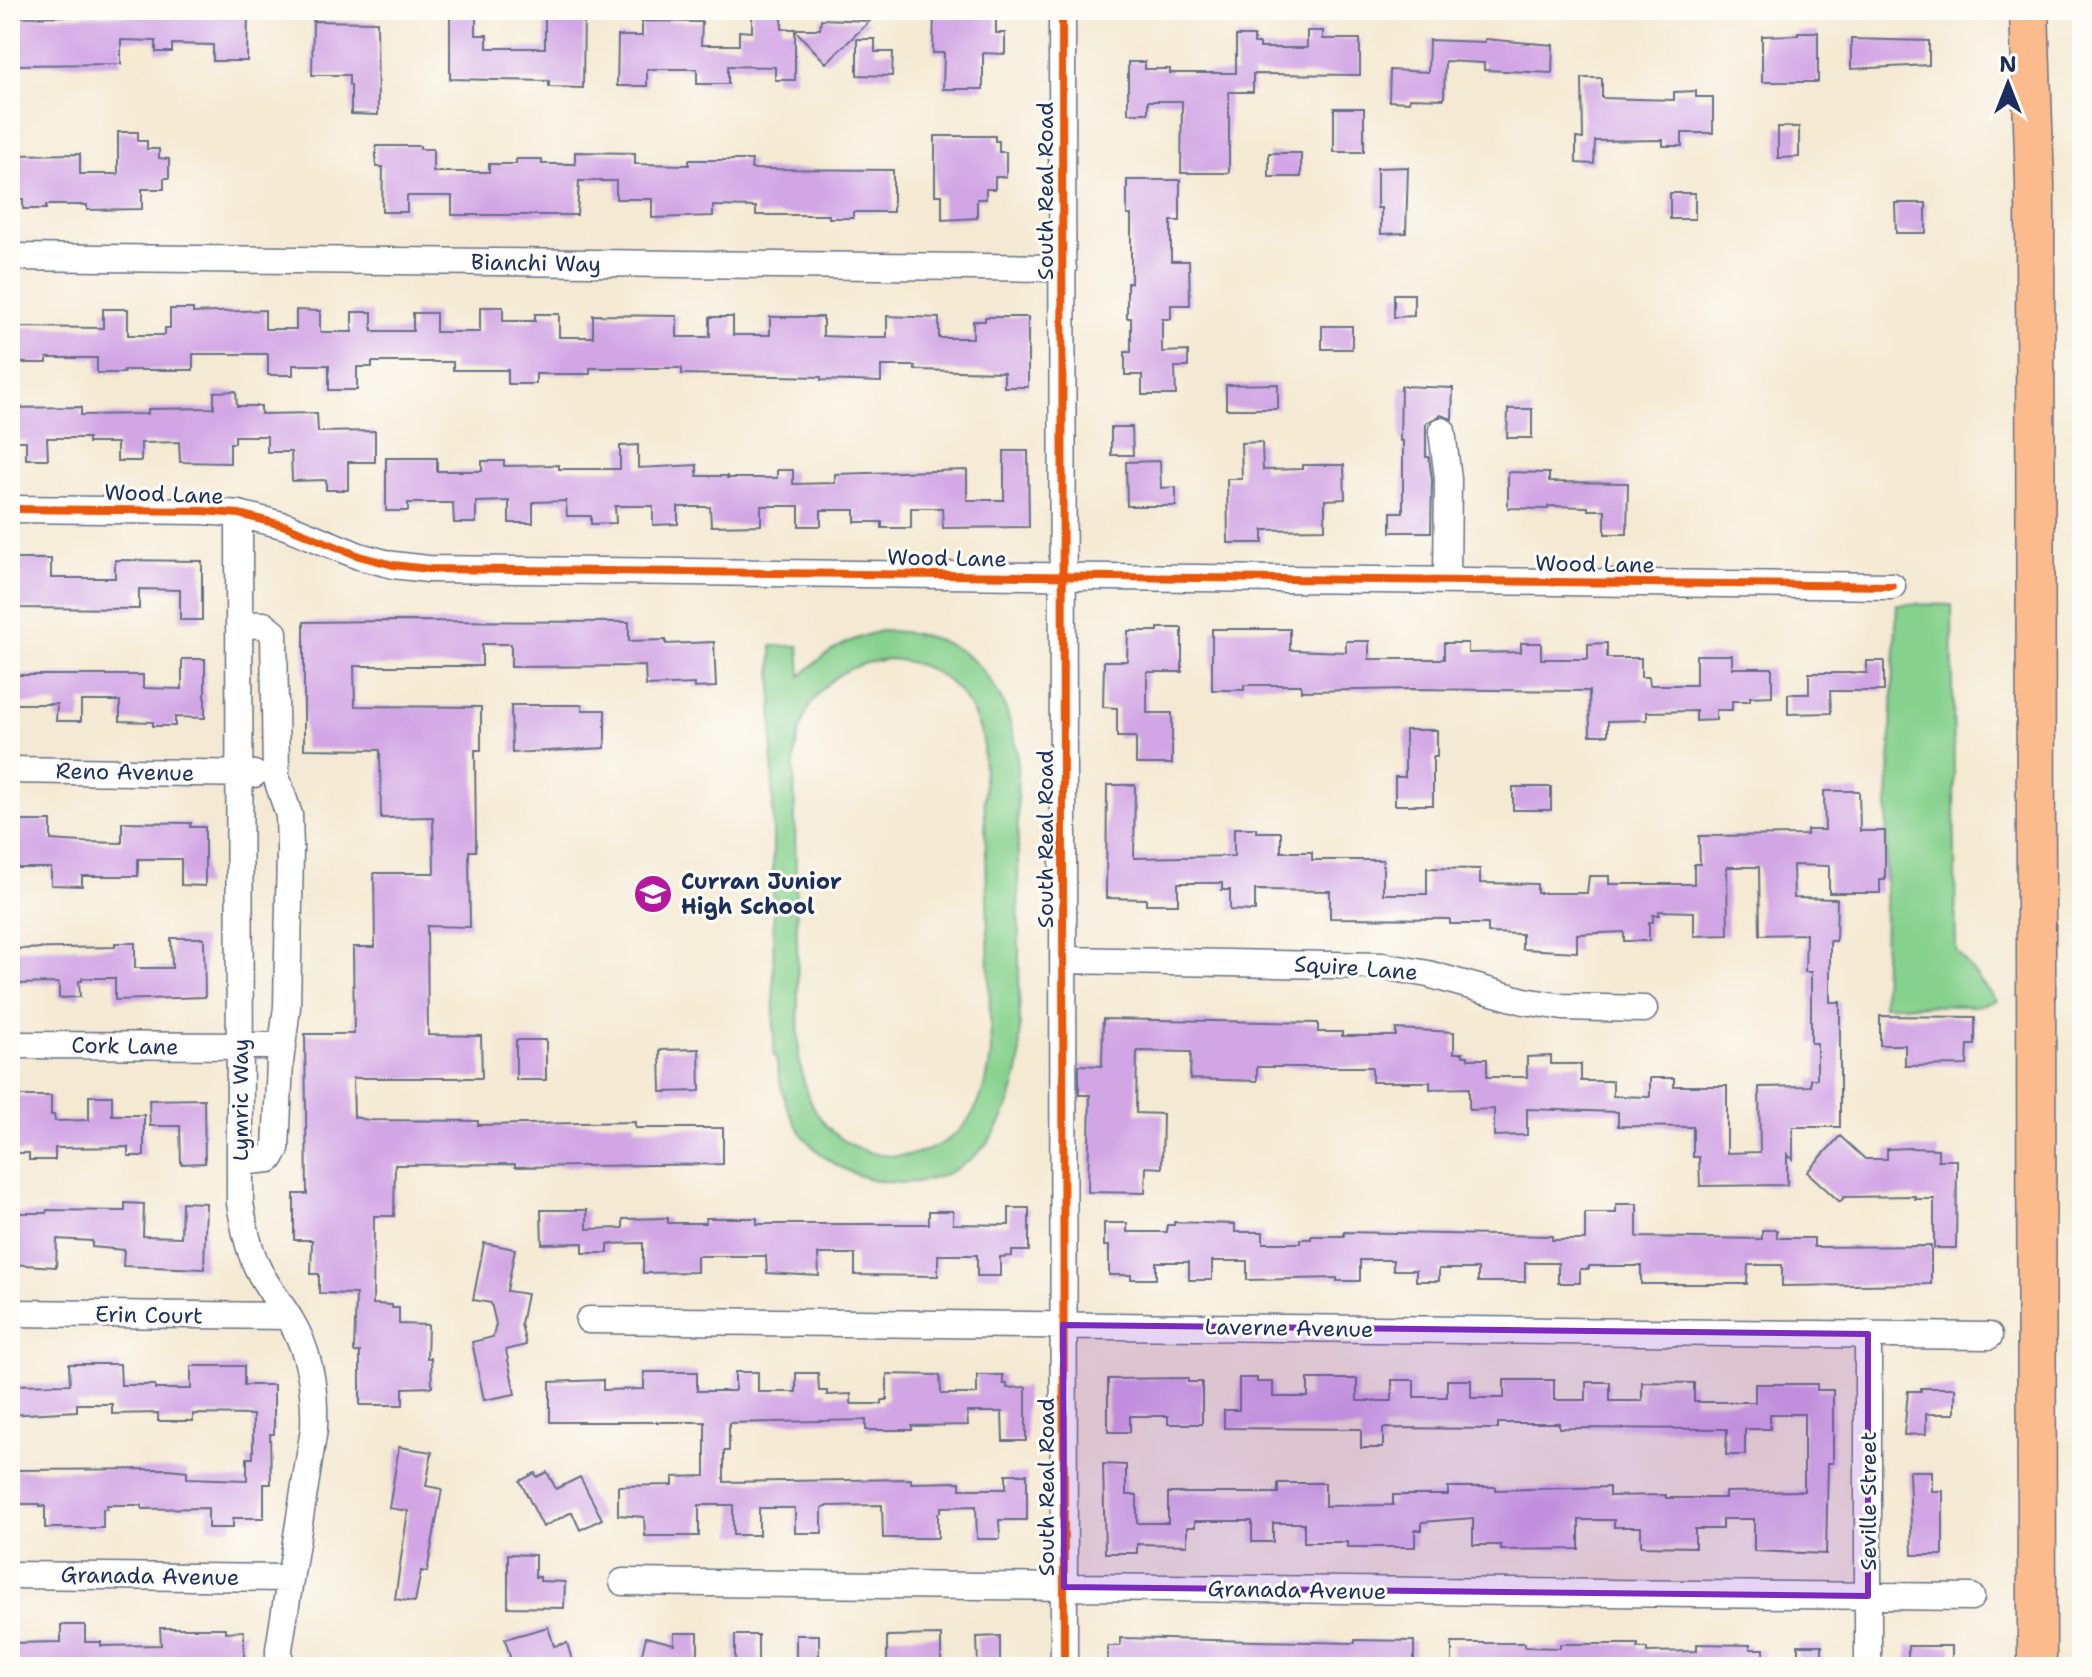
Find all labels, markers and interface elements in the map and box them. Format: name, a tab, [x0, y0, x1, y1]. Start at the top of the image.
north arrow	[1968, 44, 2048, 124]
text: N	[1999, 50, 2017, 79]
street label: South Real Road	[1031, 102, 1060, 280]
street label: Bianchi Way	[471, 247, 601, 279]
street label: Wood Lane	[104, 477, 224, 511]
street label: Wood Lane	[887, 542, 1007, 574]
street label: Wood Lane	[1535, 548, 1655, 580]
street label: South Real Road	[1031, 750, 1060, 928]
street label: Reno Avenue	[55, 756, 195, 788]
place label: Curran Junior High School	[681, 867, 842, 921]
school or university icon: Curran Junior High School	[632, 873, 674, 915]
street label: Squire Lane	[1293, 949, 1419, 987]
street label: Cork Lane	[71, 1031, 179, 1061]
street label: Lymric Way	[226, 1039, 255, 1161]
street label: Erin Court	[95, 1300, 203, 1330]
street label: Laverne Avenue	[1204, 1312, 1374, 1344]
street label: South Real Road	[1032, 1398, 1061, 1576]
street label: Seville Street	[1854, 1431, 1883, 1571]
street label: Granada Avenue	[60, 1560, 240, 1592]
street label: Granada Avenue	[1207, 1574, 1387, 1606]

